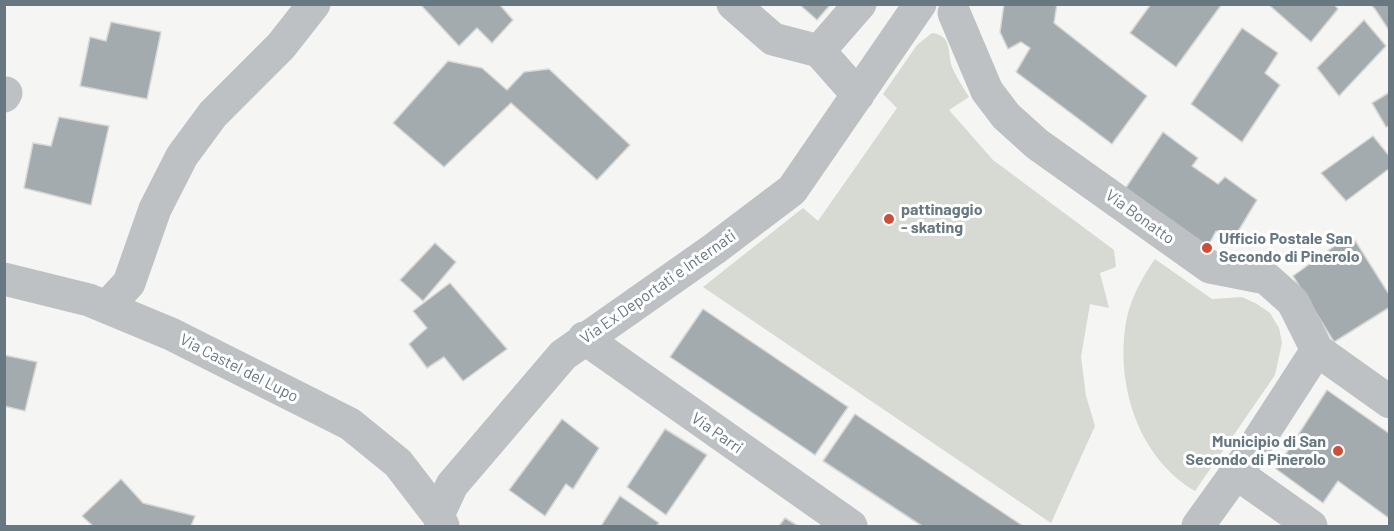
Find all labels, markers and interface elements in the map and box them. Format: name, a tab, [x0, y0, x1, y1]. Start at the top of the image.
street label: Via Bonatto	[1102, 186, 1178, 248]
place label: pattinaggio - skating	[901, 200, 983, 238]
marker: pattinaggio - skating	[882, 212, 896, 226]
street label: Via Ex Deportati e Internati	[577, 226, 739, 348]
place label: Ufficio Postale San Secondo di Pinerolo	[1219, 229, 1360, 267]
marker: Ufficio Postale San Secondo di Pinerolo	[1200, 241, 1214, 255]
street label: Via Castel del Lupo	[176, 330, 302, 406]
street label: Via Parri	[688, 408, 746, 458]
place label: Municipio di San Secondo di Pinerolo	[1185, 432, 1326, 470]
marker: Municipio di San Secondo di Pinerolo	[1331, 444, 1345, 458]

